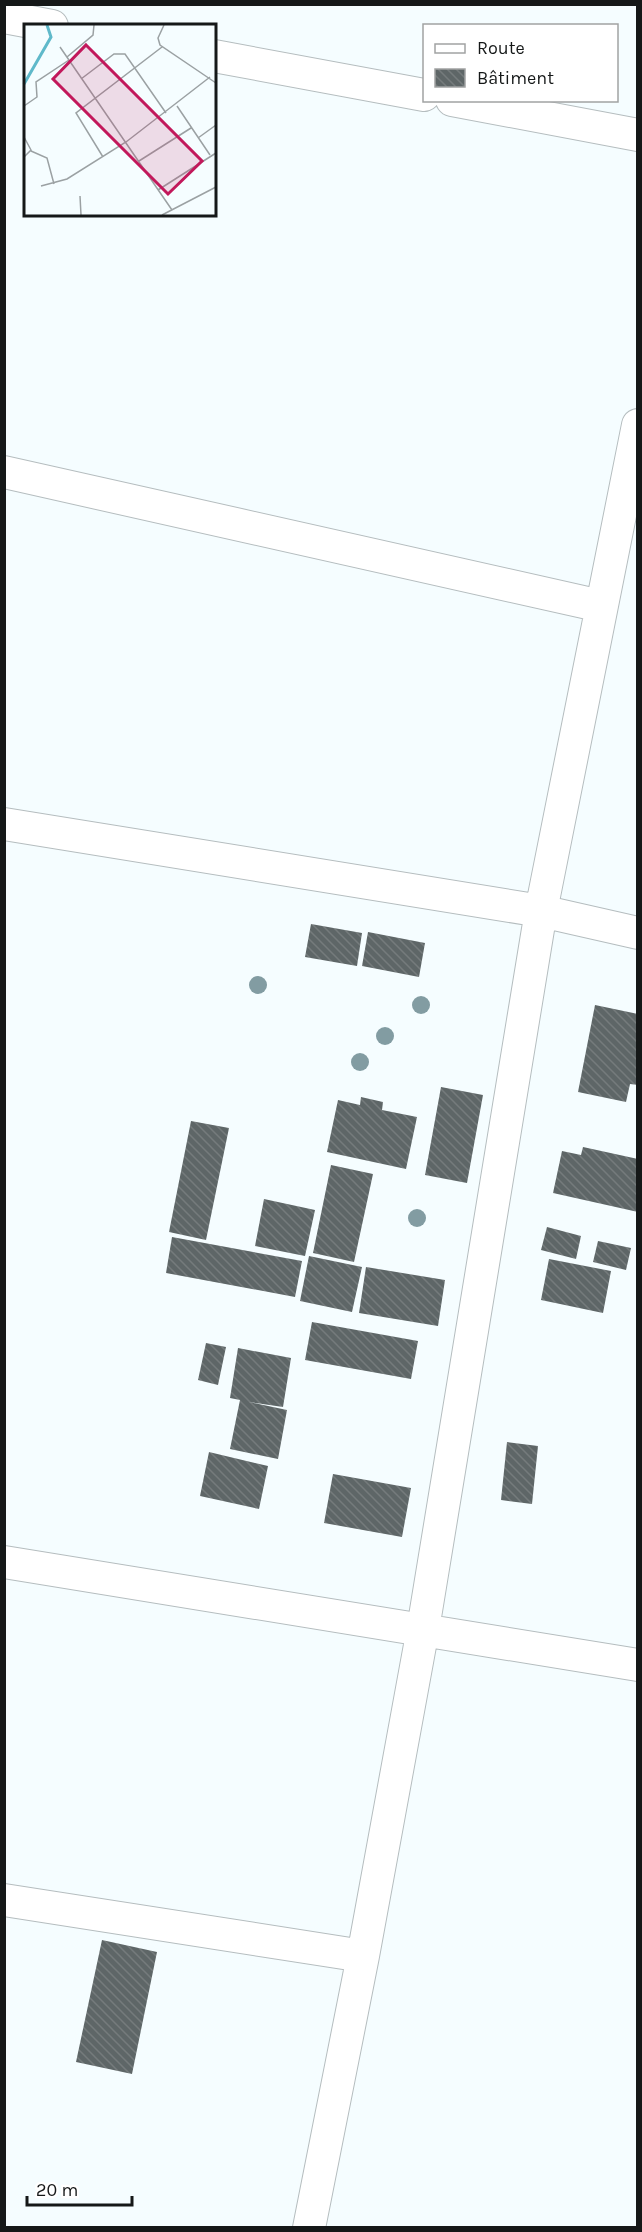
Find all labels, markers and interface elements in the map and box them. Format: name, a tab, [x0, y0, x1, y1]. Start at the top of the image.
inset map	[24, 24, 216, 216]
legend	[423, 24, 618, 102]
text: Route	[477, 37, 525, 59]
text: Bâtiment	[477, 67, 554, 89]
scale bar	[27, 2169, 132, 2207]
text: 20 m	[36, 2179, 78, 2201]

